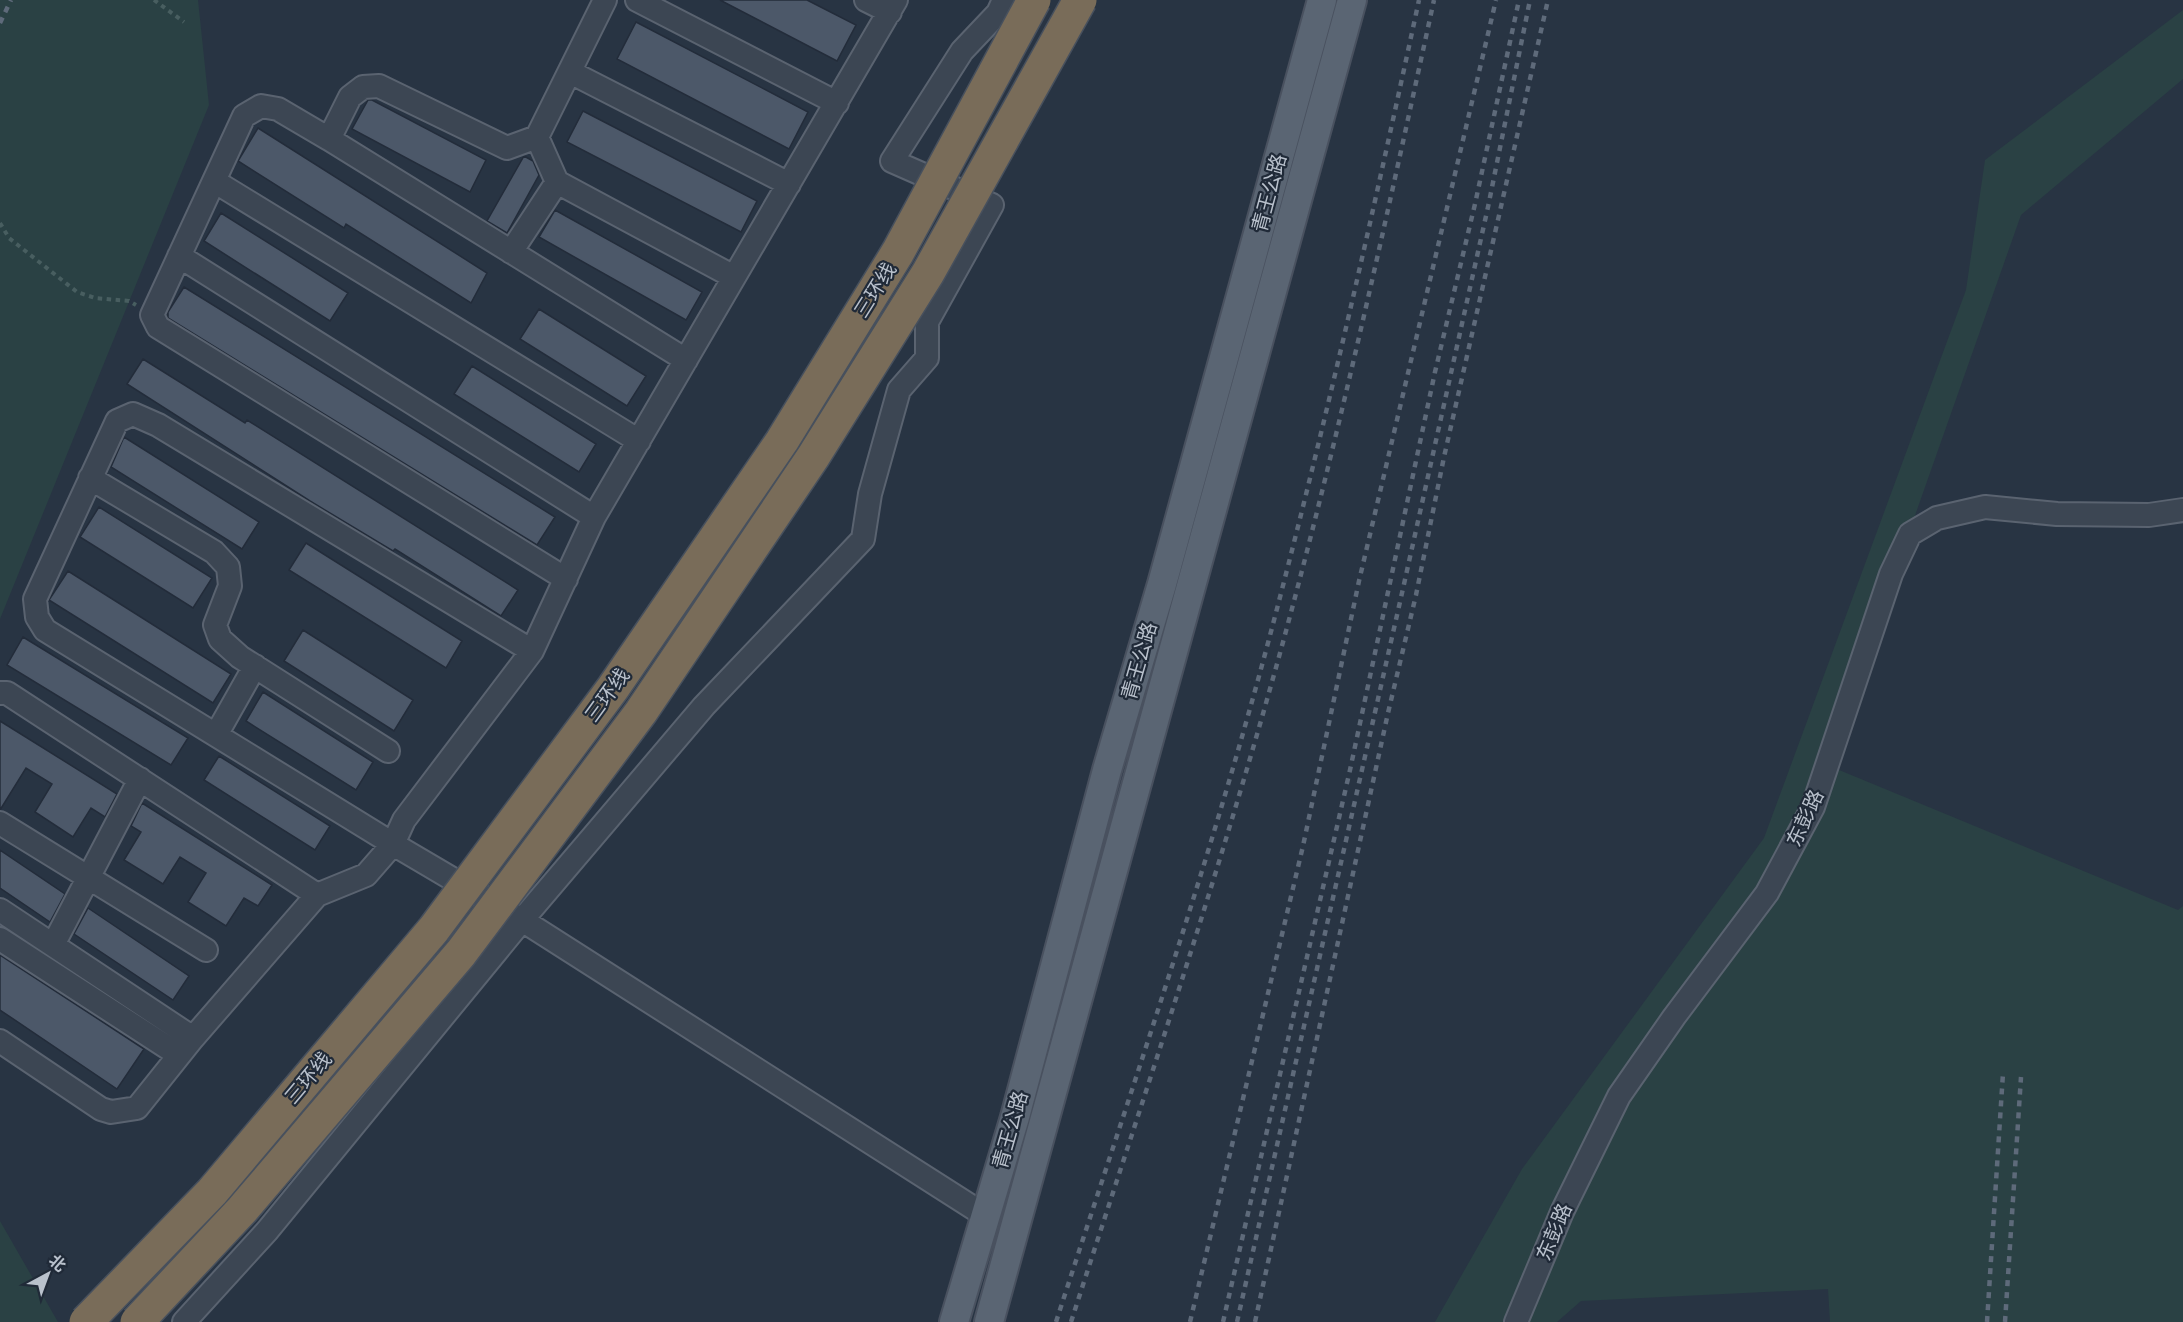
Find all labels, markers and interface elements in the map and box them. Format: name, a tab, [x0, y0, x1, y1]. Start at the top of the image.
street label: 青王公路	[1248, 152, 1292, 235]
street label: 三环线	[850, 259, 902, 322]
street label: 青王公路	[1117, 620, 1163, 703]
street label: 三环线	[580, 664, 635, 727]
street label: 东彭路	[1782, 786, 1829, 851]
street label: 三环线	[280, 1048, 337, 1109]
street label: 青王公路	[988, 1089, 1034, 1172]
street label: 东彭路	[1532, 1200, 1578, 1265]
north arrow	[18, 1244, 78, 1304]
text: 北	[45, 1251, 69, 1276]

